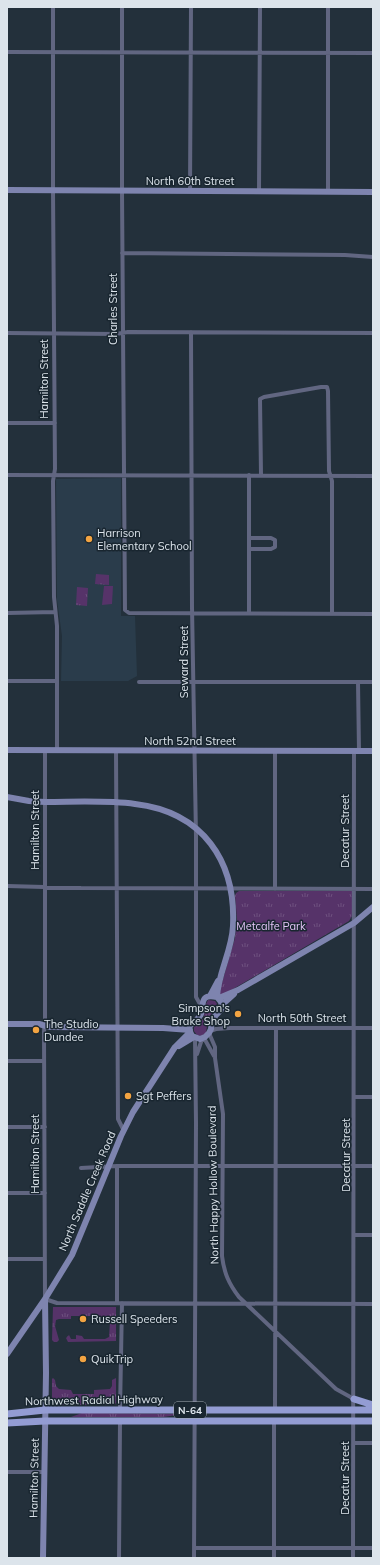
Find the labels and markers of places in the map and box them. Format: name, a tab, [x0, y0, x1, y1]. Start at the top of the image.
place label: Harrison Elementary School	[97, 526, 192, 553]
marker: Harrison Elementary School	[84, 534, 94, 544]
place label: Simpson's Brake Shop	[171, 1001, 230, 1028]
marker: Simpson's Brake Shop	[233, 1009, 243, 1019]
place label: The Studio Dundee	[44, 1017, 98, 1044]
marker: The Studio Dundee	[31, 1025, 41, 1035]
place label: Sgt Peffers	[136, 1089, 192, 1103]
marker: Sgt Peffers	[123, 1091, 133, 1101]
place label: Russell Speeders	[91, 1312, 177, 1326]
marker: Russell Speeders	[78, 1314, 88, 1324]
place label: QuikTrip	[91, 1352, 134, 1366]
marker: QuikTrip	[78, 1354, 88, 1364]

